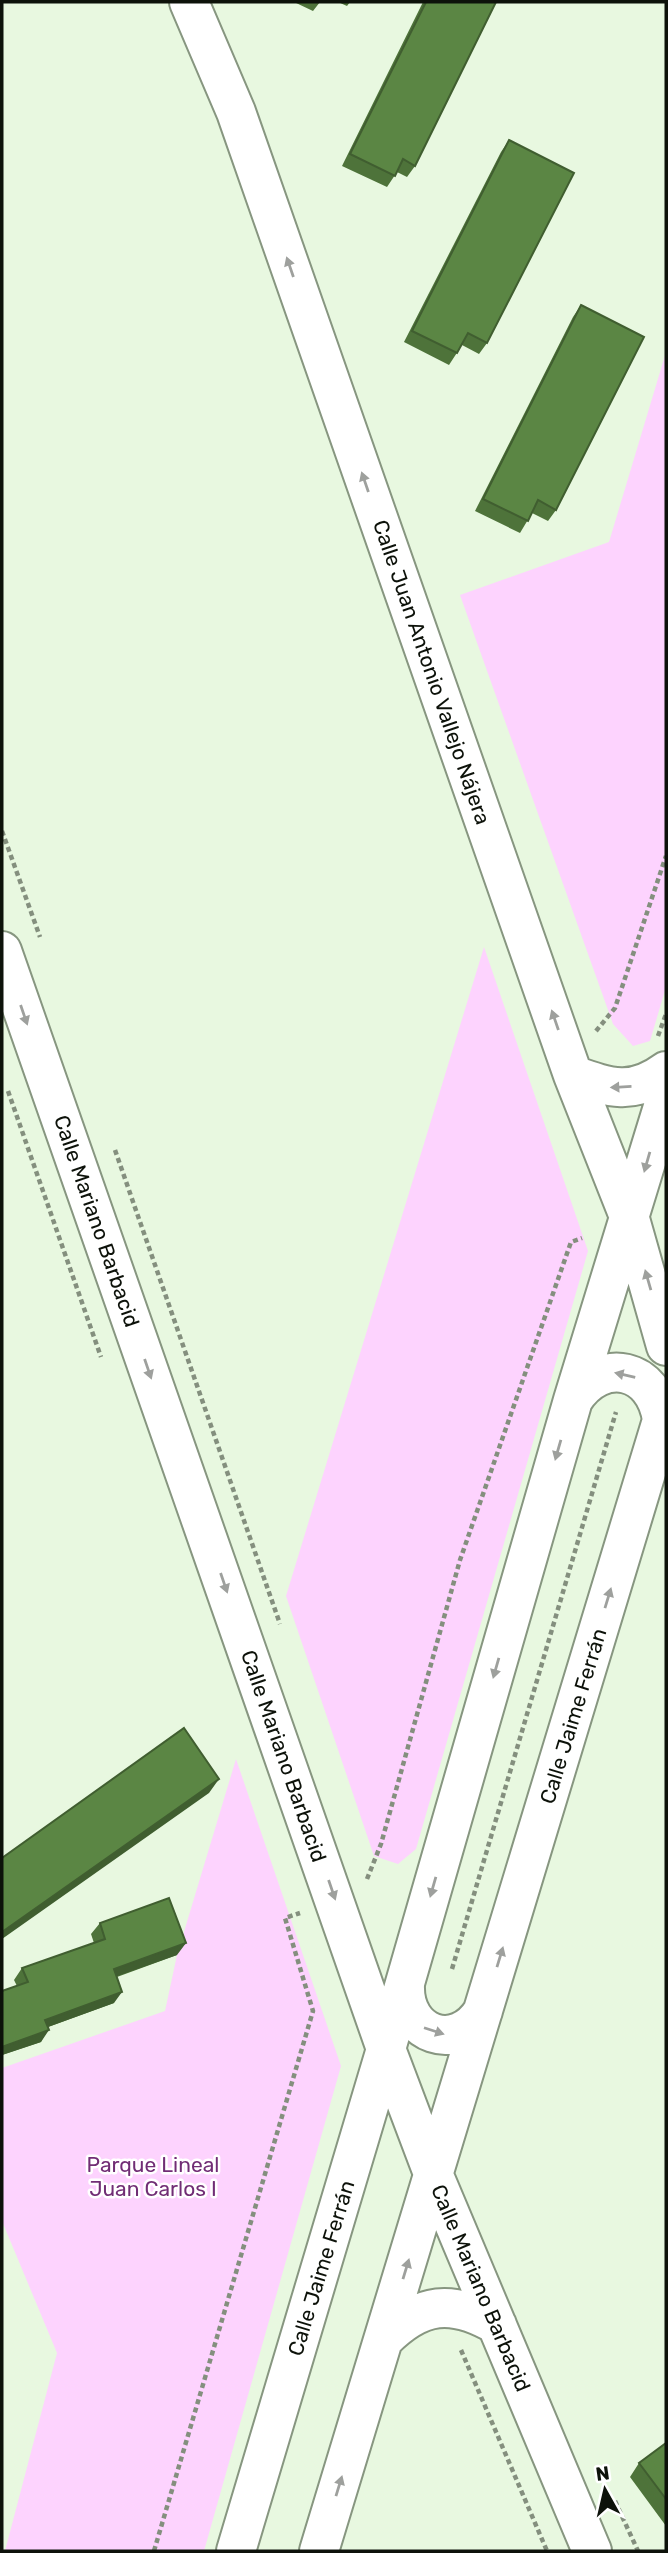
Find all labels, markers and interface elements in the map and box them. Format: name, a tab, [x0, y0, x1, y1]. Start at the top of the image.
one-way arrow	[284, 257, 295, 278]
one-way arrow	[360, 471, 371, 492]
street label: Calle Juan Antonio Vallejo Nájera	[368, 516, 496, 828]
one-way arrow	[19, 1005, 30, 1026]
one-way arrow	[549, 1010, 560, 1031]
one-way arrow	[610, 1082, 632, 1093]
street label: Calle Mariano Barbacid	[49, 1112, 145, 1330]
one-way arrow	[641, 1151, 652, 1173]
one-way arrow	[642, 1269, 652, 1290]
one-way arrow	[143, 1358, 154, 1379]
one-way arrow	[614, 1369, 636, 1380]
one-way arrow	[553, 1439, 563, 1460]
one-way arrow	[219, 1573, 230, 1594]
one-way arrow	[604, 1588, 614, 1609]
street label: Calle Jaime Ferrán	[534, 1625, 612, 1807]
street label: Calle Mariano Barbacid	[236, 1647, 332, 1865]
one-way arrow	[490, 1658, 500, 1679]
one-way arrow	[427, 1877, 437, 1898]
one-way arrow	[327, 1880, 338, 1901]
one-way arrow	[496, 1946, 506, 1967]
one-way arrow	[423, 2026, 444, 2036]
park label: Parque Lineal Juan Carlos I	[87, 2152, 219, 2201]
street label: Calle Jaime Ferrán	[282, 2177, 360, 2359]
street label: Calle Mariano Barbacid	[426, 2181, 536, 2395]
one-way arrow	[401, 2258, 411, 2279]
north arrow	[570, 2455, 640, 2525]
text: N	[594, 2461, 611, 2486]
one-way arrow	[334, 2475, 345, 2496]

